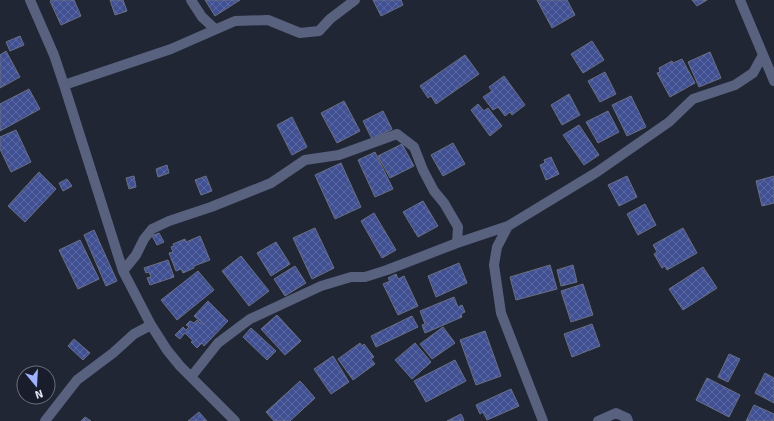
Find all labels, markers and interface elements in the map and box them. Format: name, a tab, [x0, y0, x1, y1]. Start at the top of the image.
north arrow	[16, 365, 56, 405]
text: N	[33, 387, 45, 401]

